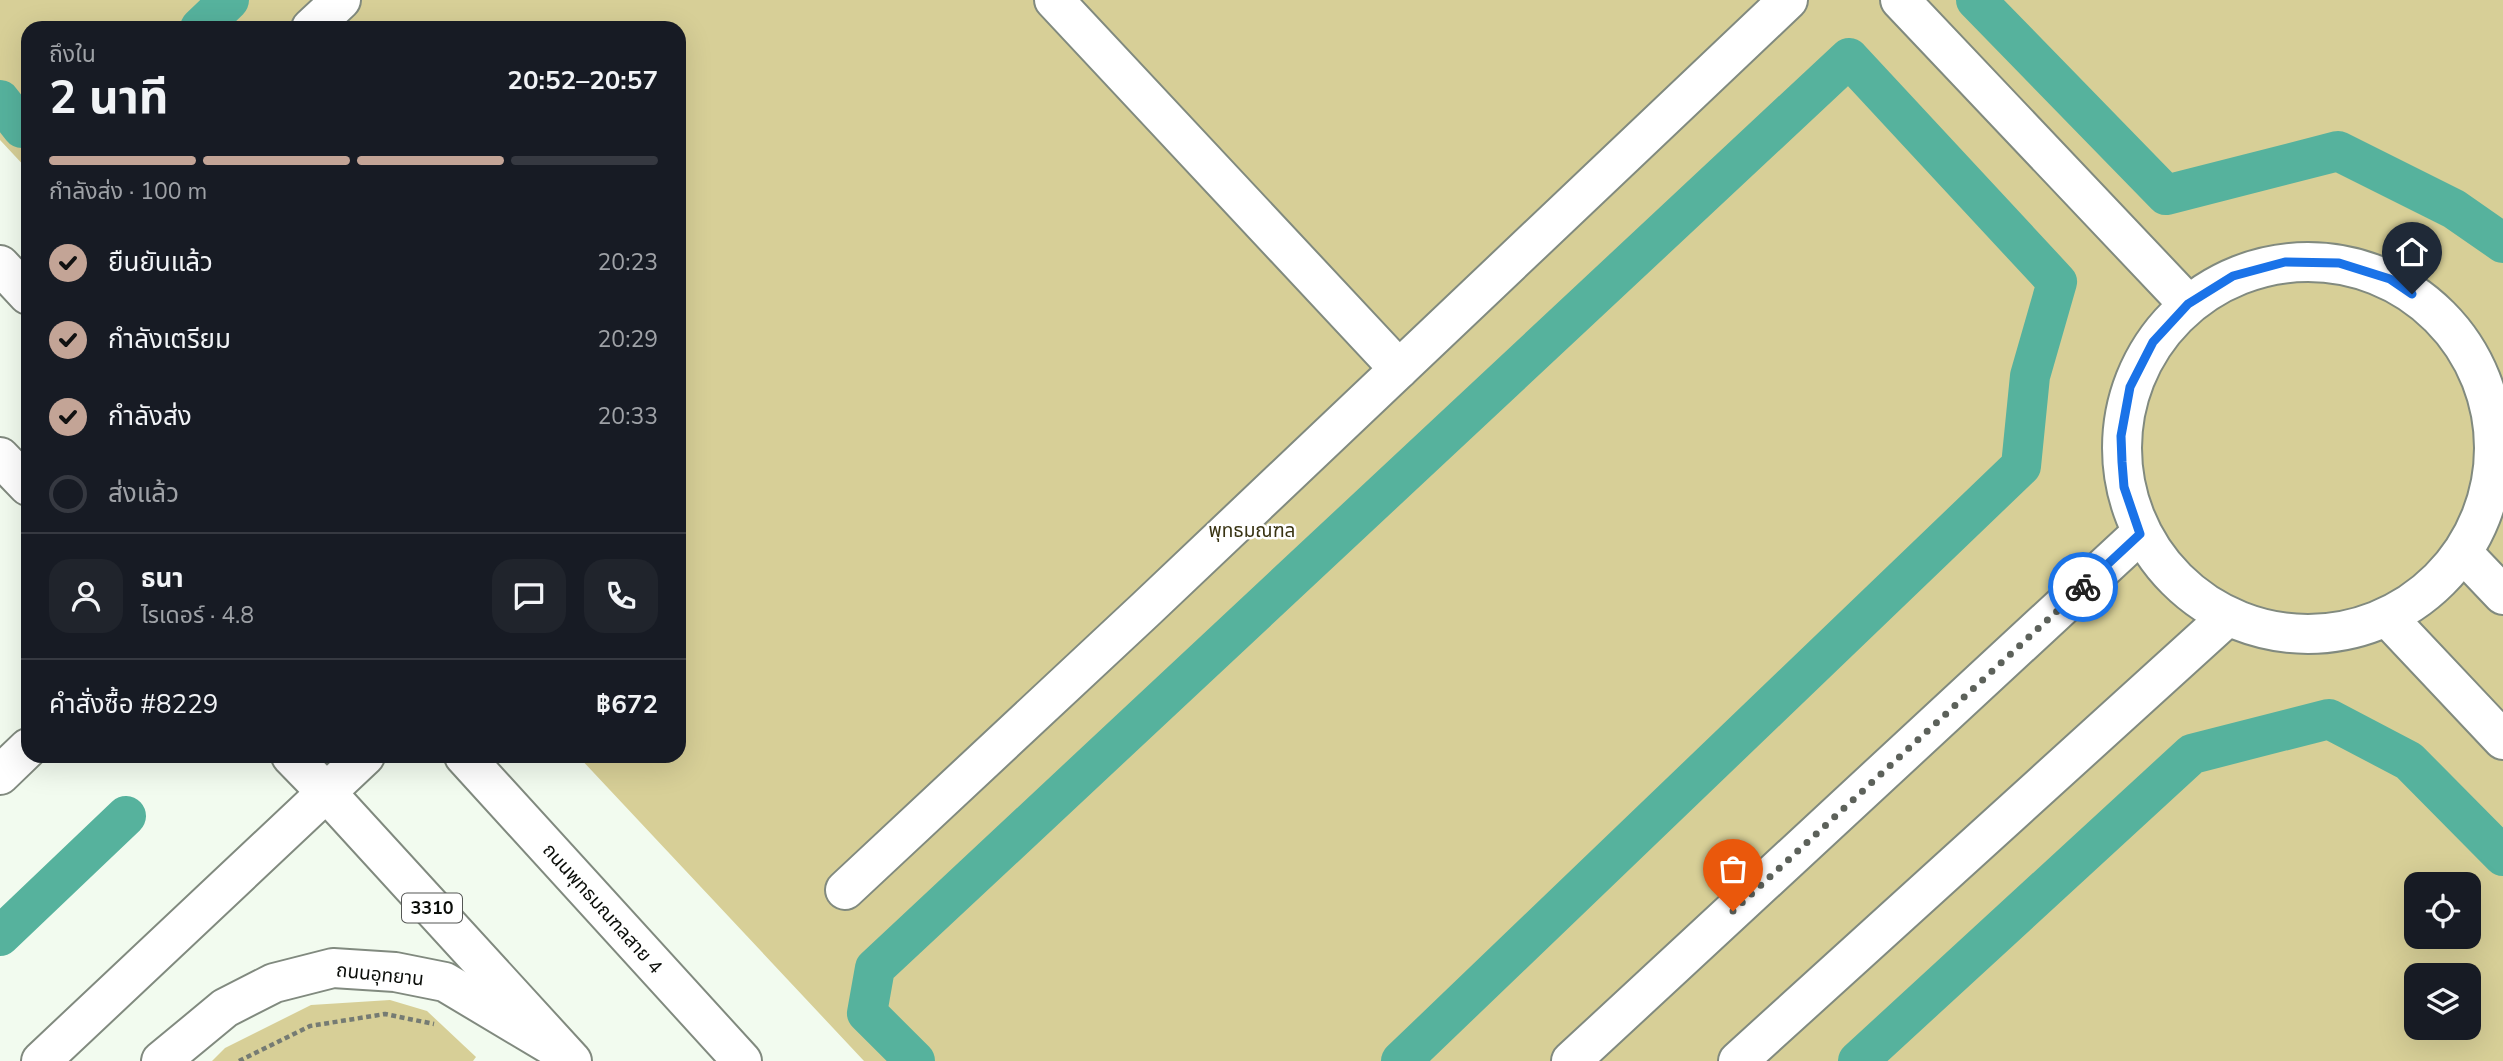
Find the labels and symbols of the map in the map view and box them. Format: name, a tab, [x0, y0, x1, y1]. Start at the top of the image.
pin	[2382, 222, 2442, 294]
park label: พุทธมณฑล	[1209, 518, 1295, 544]
courier	[2048, 552, 2118, 622]
street label: ถนนพุทธมณฑลสาย 4	[536, 838, 668, 980]
pin	[1703, 839, 1763, 911]
road number: 3310	[402, 894, 462, 923]
street label: ถนนอุทยาน	[335, 957, 425, 993]

